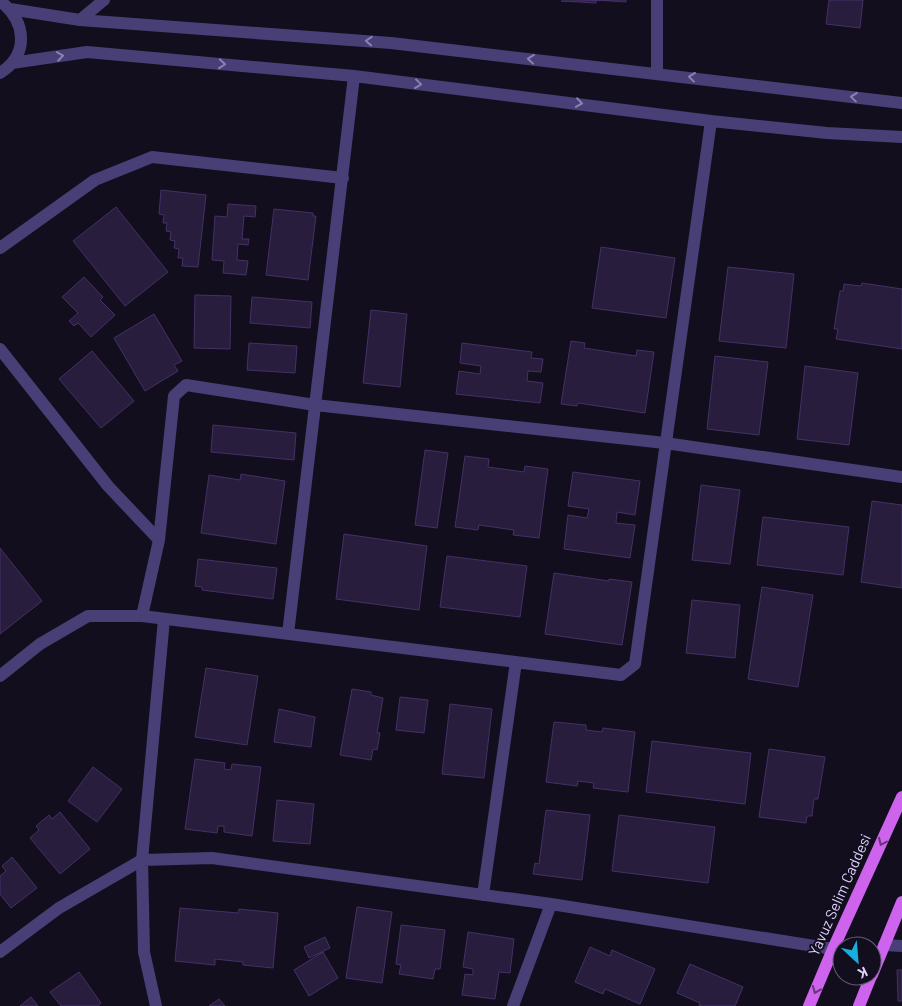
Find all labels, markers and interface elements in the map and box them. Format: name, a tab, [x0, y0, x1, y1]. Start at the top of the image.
one-way arrow	[365, 36, 373, 47]
one-way arrow	[56, 51, 64, 62]
one-way arrow	[527, 54, 535, 65]
one-way arrow	[218, 58, 226, 69]
one-way arrow	[688, 72, 696, 83]
one-way arrow	[414, 78, 422, 89]
one-way arrow	[849, 92, 857, 103]
one-way arrow	[576, 97, 584, 108]
street label: Yavuz Selim Caddesi	[804, 831, 874, 958]
one-way arrow	[877, 837, 888, 846]
north arrow	[832, 936, 882, 986]
text: K	[855, 964, 871, 983]
one-way arrow	[812, 985, 822, 994]

